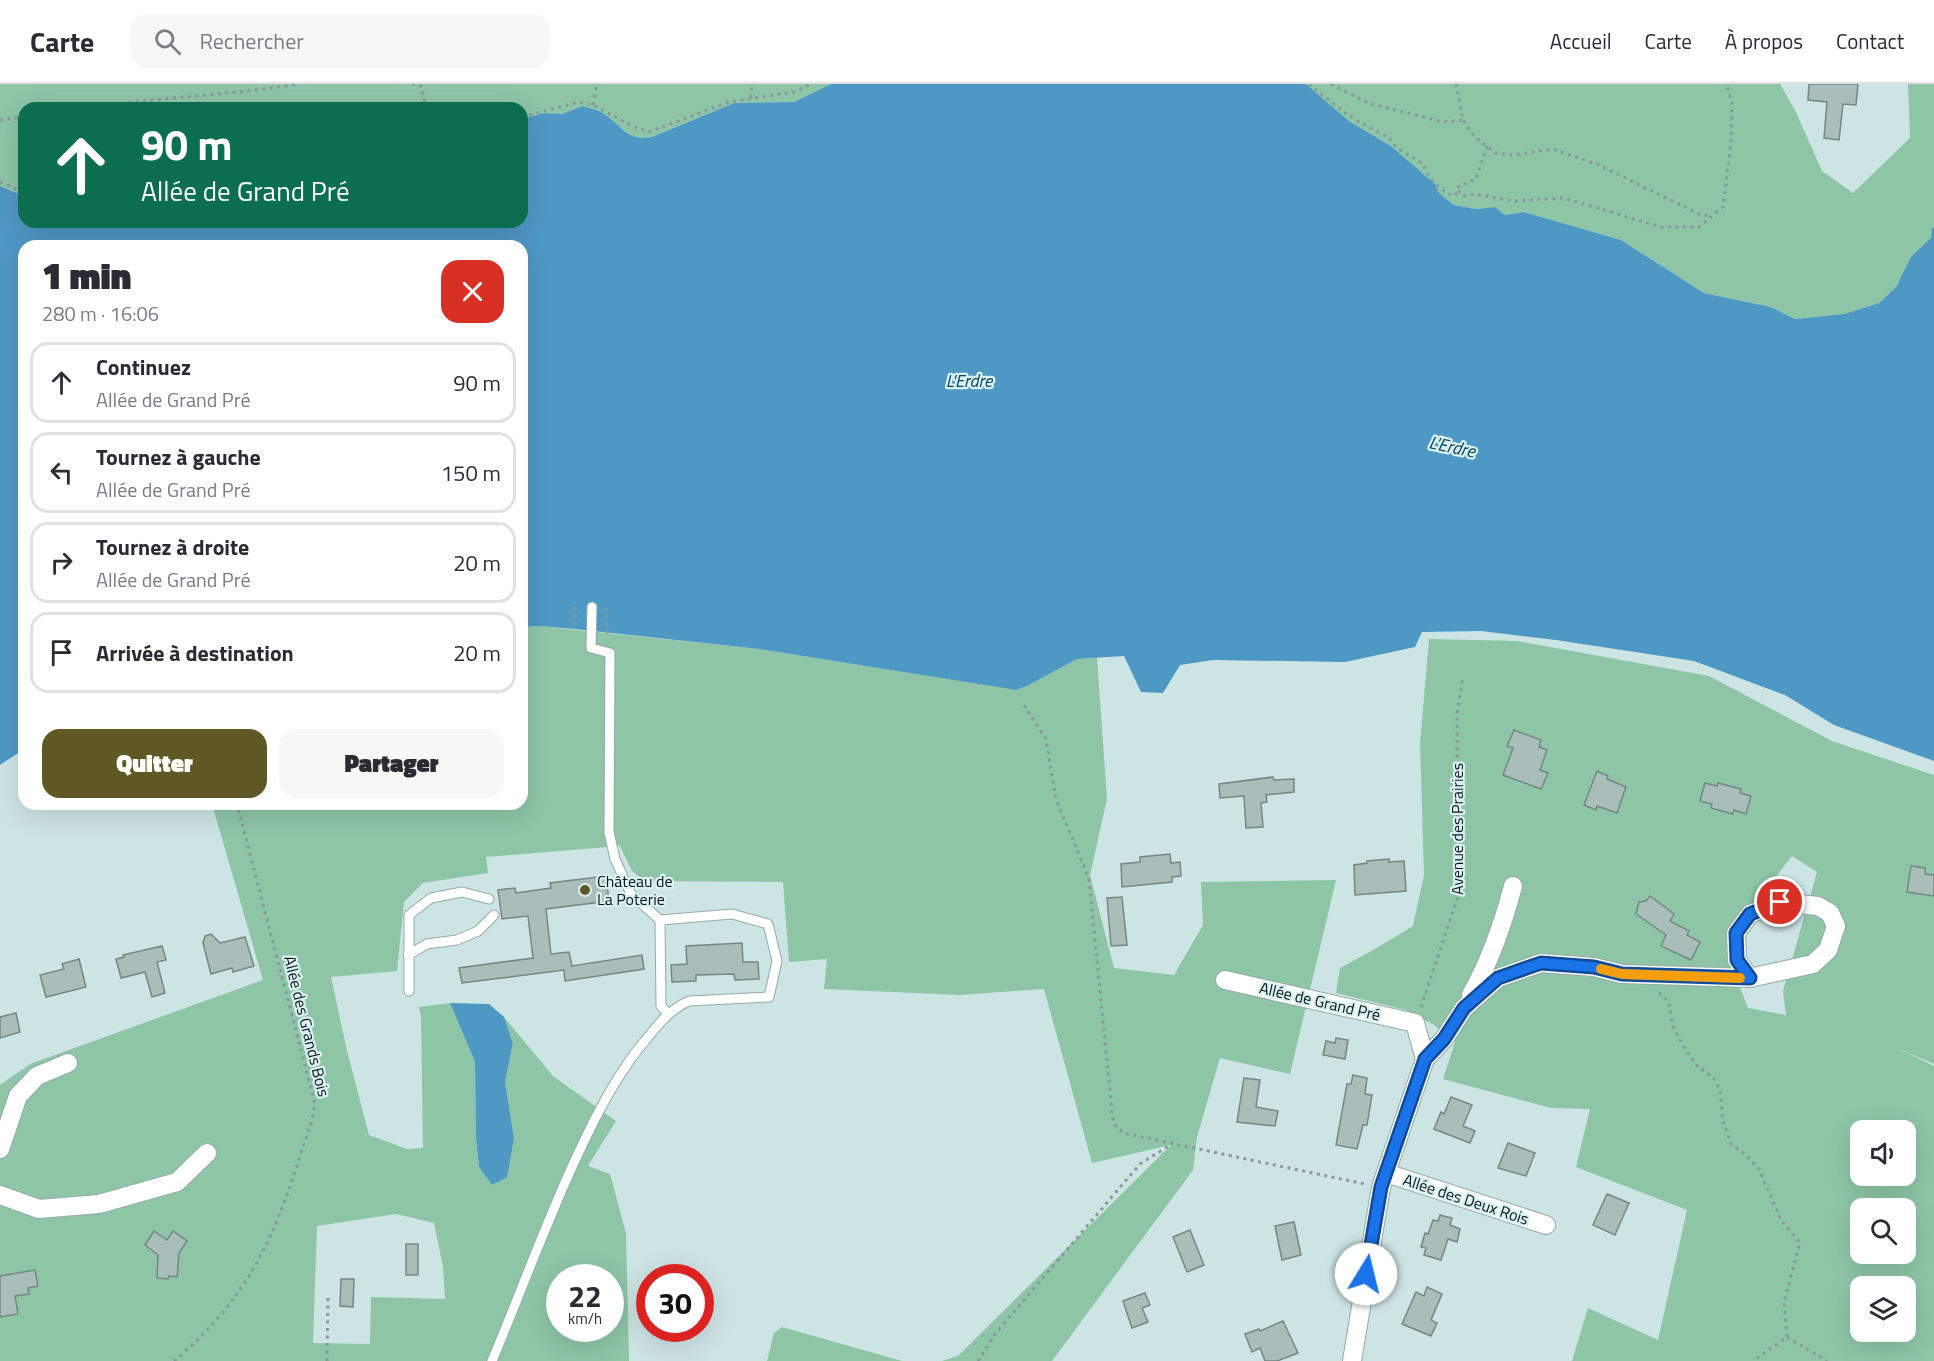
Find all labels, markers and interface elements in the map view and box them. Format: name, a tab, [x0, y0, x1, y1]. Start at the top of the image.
search box	[130, 14, 550, 68]
text: Carte	[30, 20, 94, 63]
text: Rechercher	[199, 24, 304, 58]
icon: search	[151, 25, 184, 58]
text: Accueil	[1550, 25, 1612, 57]
text: Carte	[1645, 25, 1692, 57]
text: À propos	[1725, 25, 1803, 57]
text: Contact	[1836, 25, 1904, 57]
text: 90 m	[141, 112, 233, 176]
icon: ahead	[42, 126, 120, 204]
text: Allée de Grand Pré	[141, 170, 350, 211]
text: 1 min	[42, 248, 131, 303]
button: close	[441, 260, 504, 323]
text: 280 m · 16:06	[42, 298, 159, 329]
text: Continuez	[96, 350, 191, 384]
icon: ahead	[45, 366, 78, 399]
text: 90 m	[453, 366, 501, 400]
water label: L'Erdre	[946, 367, 994, 394]
text: Allée de Grand Pré	[96, 384, 251, 415]
water label: L'Erdre	[1426, 428, 1479, 465]
text: Tournez à gauche	[96, 440, 261, 474]
icon: left	[45, 456, 78, 489]
text: 150 m	[441, 456, 501, 490]
text: Allée de Grand Pré	[96, 474, 251, 505]
text: Tournez à droite	[96, 530, 249, 564]
icon: right	[45, 546, 78, 579]
text: 20 m	[453, 546, 501, 580]
text: Allée de Grand Pré	[96, 564, 251, 595]
icon: arrive	[45, 636, 78, 669]
text: Arrivée à destination	[96, 636, 294, 670]
text: 20 m	[453, 636, 501, 670]
button: Quitter	[42, 729, 267, 798]
button: Partager	[279, 729, 504, 798]
street label: Avenue des Prairies	[1445, 763, 1469, 895]
place label: Château de La Poterie	[597, 869, 673, 911]
pin	[1754, 876, 1805, 927]
marker: Château de La Poterie	[578, 883, 592, 897]
icon: arrive	[1763, 885, 1796, 918]
street label: Allée des Grands Bois	[278, 953, 336, 1099]
street label: Allée de Grand Pré	[1257, 975, 1383, 1027]
map controls	[1850, 1120, 1916, 1342]
button: sound	[1850, 1120, 1916, 1186]
street label: Allée des Deux Rois	[1400, 1167, 1532, 1231]
button: search	[1850, 1198, 1916, 1264]
position arrow	[1334, 1242, 1398, 1306]
speed limit sign: 30	[636, 1264, 714, 1342]
text: 22	[568, 1273, 602, 1319]
button: layers	[1850, 1276, 1916, 1342]
text: km/h	[568, 1307, 602, 1330]

